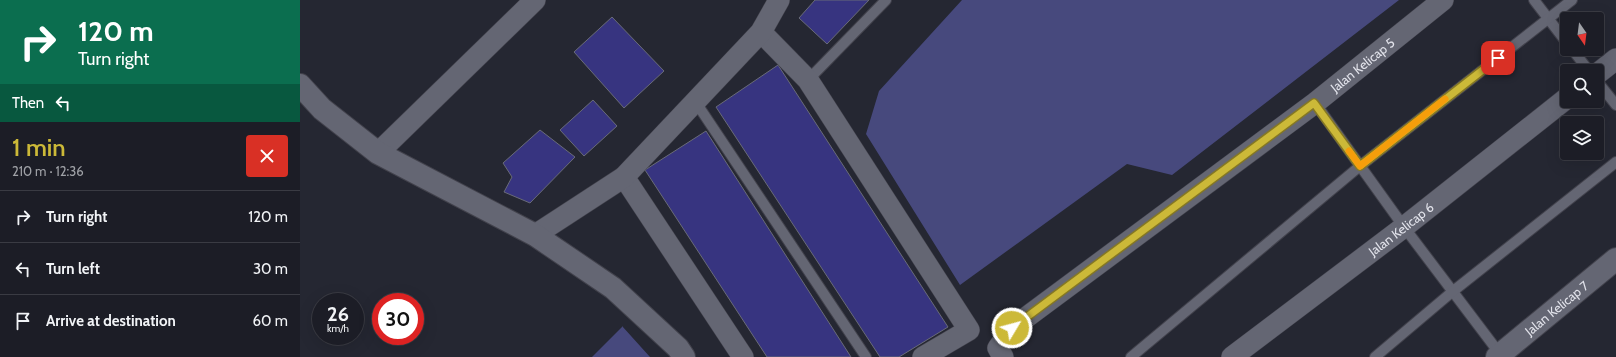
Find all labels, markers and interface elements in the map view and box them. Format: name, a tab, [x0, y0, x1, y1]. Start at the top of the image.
north arrow	[1560, 12, 1604, 56]
map controls	[1560, 12, 1604, 160]
text: 120 m	[78, 14, 154, 48]
icon: right	[12, 16, 64, 68]
street label: Jalan Kelicap 5	[1326, 34, 1398, 96]
pin	[1481, 41, 1515, 75]
icon: arrive	[1487, 47, 1509, 69]
text: Turn right	[78, 48, 149, 70]
button: search	[1560, 64, 1604, 108]
icon: left	[52, 92, 74, 114]
text: Then	[12, 94, 44, 112]
button: layers	[1560, 116, 1604, 160]
text: 1 min	[12, 133, 66, 162]
button: close	[246, 135, 288, 177]
text: 210 m · 12:36	[12, 163, 84, 179]
street label: Jalan Kelicap 6	[1364, 199, 1437, 260]
icon: right	[12, 206, 34, 228]
text: Turn right	[46, 208, 107, 226]
text: 120 m	[248, 208, 288, 226]
icon: left	[12, 258, 34, 280]
text: Turn left	[46, 260, 100, 278]
text: 30 m	[253, 260, 288, 278]
street label: Jalan Kelicap 7	[1521, 277, 1592, 339]
speed limit sign: 30	[372, 293, 424, 345]
text: 26	[327, 302, 349, 326]
position arrow	[991, 307, 1033, 349]
icon: arrive	[12, 310, 34, 332]
text: Arrive at destination	[46, 312, 176, 330]
text: 60 m	[252, 312, 288, 330]
text: km/h	[327, 322, 349, 335]

